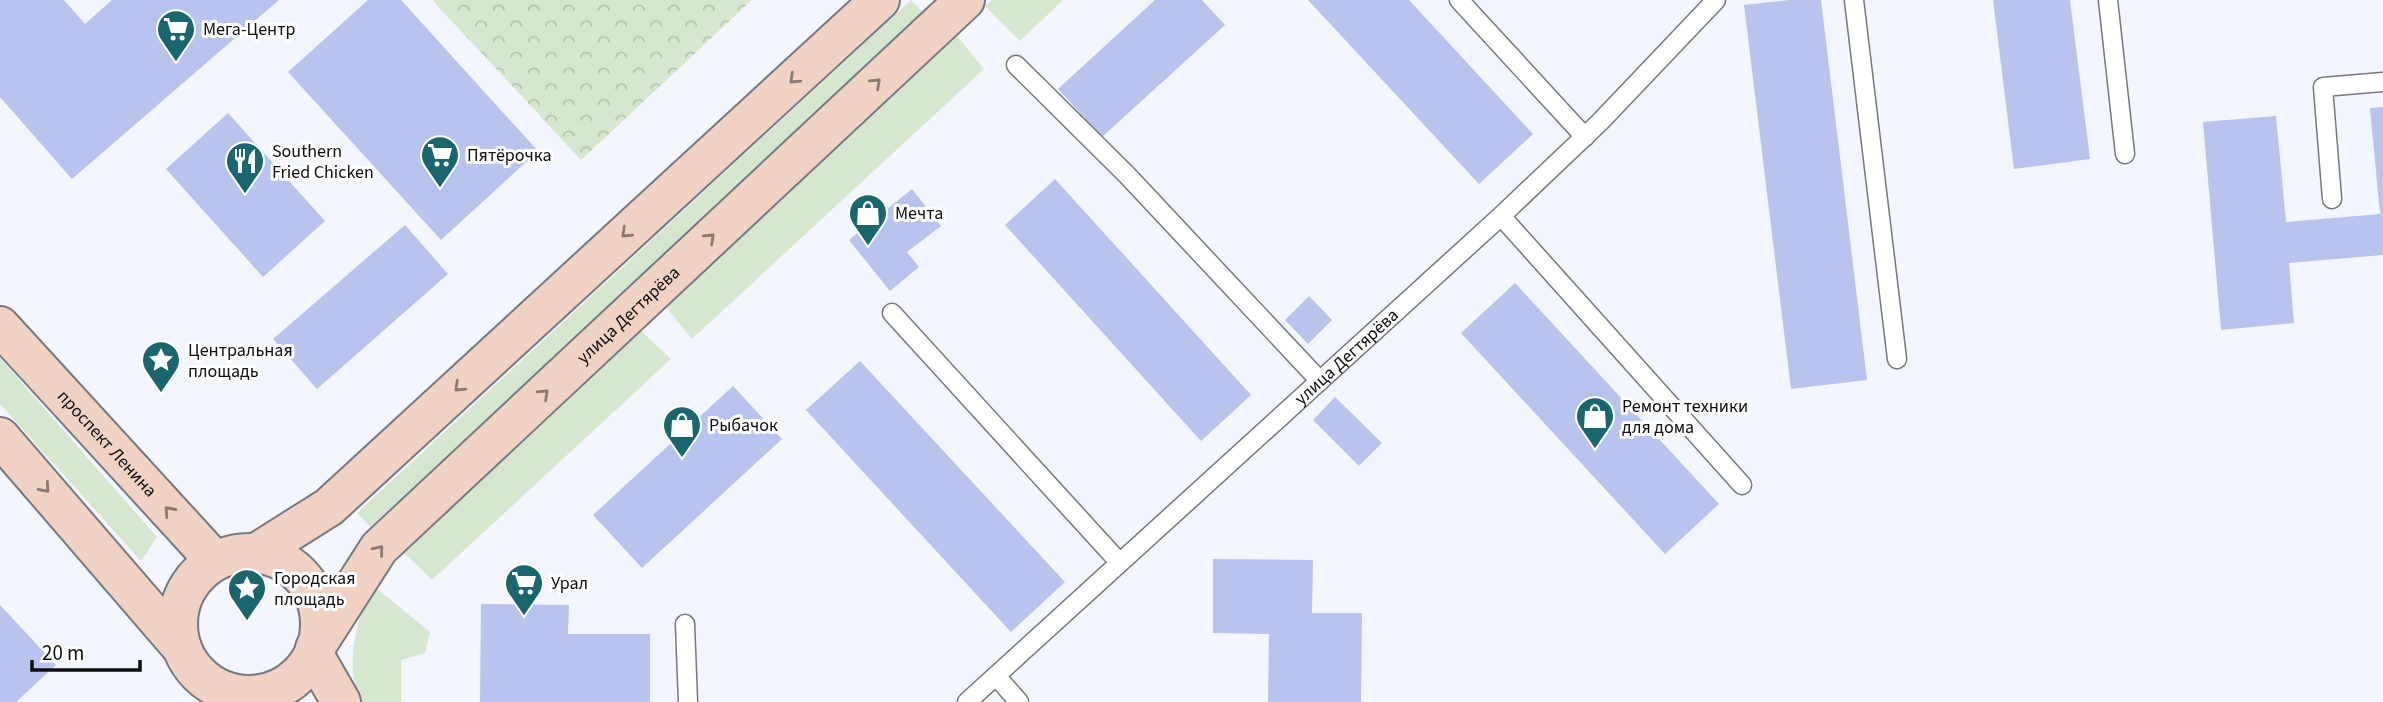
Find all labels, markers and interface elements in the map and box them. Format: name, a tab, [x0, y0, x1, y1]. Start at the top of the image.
supermarket icon: Мега-Центр	[155, 8, 197, 63]
place label: Мега-Центр	[203, 17, 295, 42]
one-way arrow	[789, 71, 802, 84]
one-way arrow	[868, 79, 881, 91]
supermarket icon: Пятёрочка	[419, 134, 461, 189]
place label: Southern Fried Chicken	[272, 139, 374, 185]
restaurant icon: Southern Fried Chicken	[224, 140, 266, 195]
place label: Пятёрочка	[467, 143, 552, 168]
shop icon: Мечта	[847, 192, 889, 247]
place label: Мечта	[895, 201, 943, 226]
one-way arrow	[621, 225, 634, 238]
one-way arrow	[702, 234, 715, 247]
street label: улица Дегтярёва	[571, 260, 685, 369]
street label: улица Дегтярёва	[1289, 303, 1404, 411]
place label: Центральная площадь	[188, 338, 293, 384]
place icon: Центральная площадь	[140, 339, 182, 394]
one-way arrow	[454, 379, 467, 392]
street label: проспект Ленина	[52, 384, 163, 502]
one-way arrow	[536, 389, 549, 402]
place label: Ремонт техники для дома	[1622, 394, 1748, 440]
shop icon: Ремонт техники для дома	[1574, 395, 1616, 450]
shop icon: Рыбачок	[661, 404, 703, 459]
place label: Рыбачок	[709, 413, 778, 438]
one-way arrow	[37, 480, 49, 493]
one-way arrow	[164, 506, 177, 519]
one-way arrow	[371, 546, 383, 559]
supermarket icon: Урал	[503, 562, 545, 617]
place label: Городская площадь	[274, 566, 355, 612]
place icon: Городская площадь	[226, 567, 268, 622]
place label: Урал	[551, 571, 588, 596]
scale bar	[32, 628, 140, 672]
text: 20 m	[42, 638, 84, 668]

